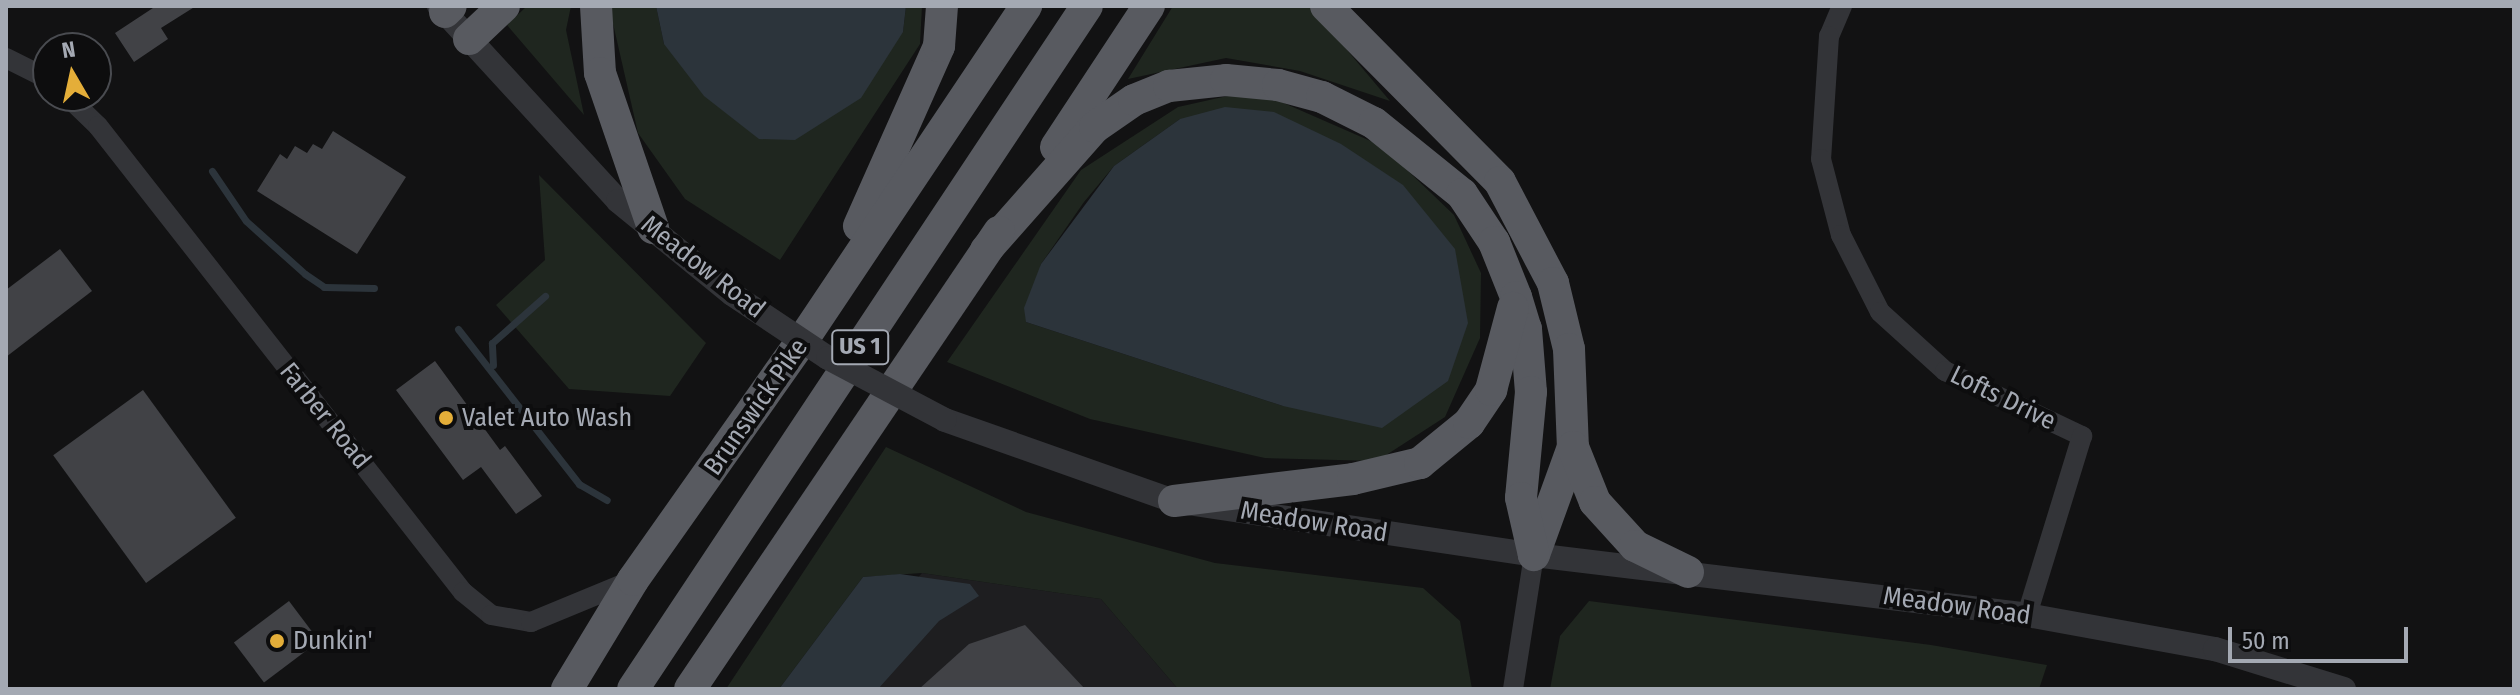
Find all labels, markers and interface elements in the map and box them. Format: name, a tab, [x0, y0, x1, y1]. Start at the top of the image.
north arrow	[32, 32, 112, 112]
text: N	[60, 35, 77, 64]
street label: Meadow Road	[635, 209, 771, 325]
road number: US 1	[830, 327, 890, 367]
street label: Brunswick Pike	[698, 333, 814, 481]
street label: Farber Road	[273, 357, 377, 475]
street label: Lofts Drive	[1945, 359, 2061, 437]
place label: Valet Auto Wash	[462, 402, 632, 434]
marker: Valet Auto Wash	[437, 409, 455, 427]
street label: Meadow Road	[1238, 495, 1390, 549]
street label: Meadow Road	[1881, 580, 2033, 632]
scale bar	[2232, 611, 2412, 661]
place label: Dunkin'	[293, 625, 373, 657]
text: 50 m	[2242, 627, 2290, 655]
marker: Dunkin'	[268, 632, 286, 650]

